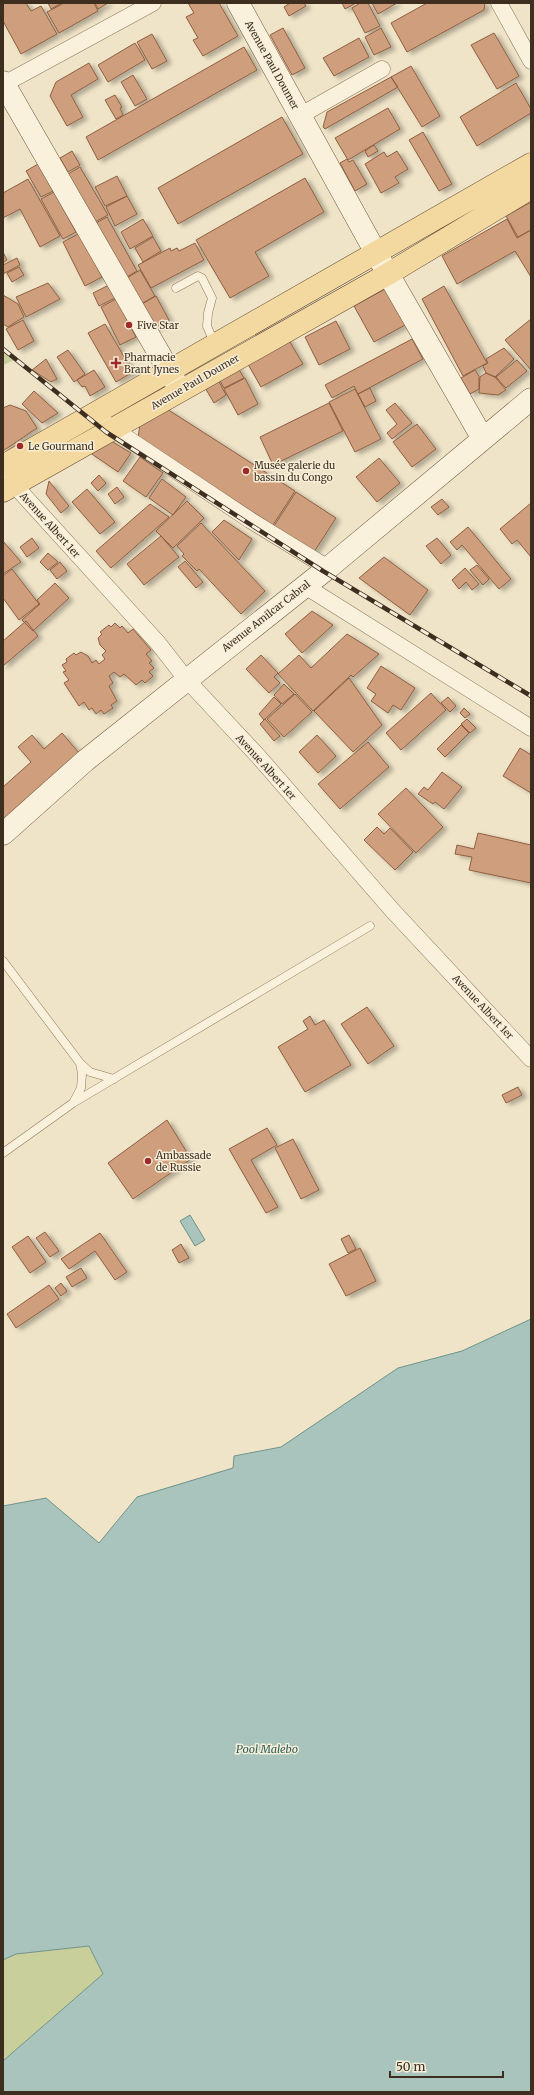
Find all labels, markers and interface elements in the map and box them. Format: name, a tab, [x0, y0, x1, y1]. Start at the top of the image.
street label: Avenue Paul Doumer	[242, 17, 302, 112]
place label: Five Star	[137, 319, 179, 332]
marker: Five Star	[124, 320, 134, 330]
place label: Pharmacie Brant Jynes	[124, 351, 179, 376]
street label: Avenue Paul Doumer	[148, 351, 242, 413]
marker: Pharmacie Brant Jynes	[111, 358, 121, 368]
place label: Le Gourmand	[28, 440, 94, 453]
marker: Le Gourmand	[15, 441, 25, 451]
place label: Musée galerie du bassin du Congo	[253, 459, 335, 484]
marker: Musée galerie du bassin du Congo	[241, 466, 251, 476]
street label: Avenue Albert 1er	[16, 489, 83, 561]
street label: Avenue Amilcar Cabral	[218, 577, 313, 655]
street label: Avenue Albert 1er	[232, 731, 299, 803]
street label: Avenue Albert 1er	[449, 971, 517, 1042]
place label: Ambassade de Russie	[155, 1149, 211, 1174]
marker: Ambassade de Russie	[143, 1156, 153, 1166]
water label: Pool Malebo	[236, 1742, 298, 1756]
scale bar	[390, 2053, 503, 2079]
text: 50 m	[396, 2059, 425, 2074]

